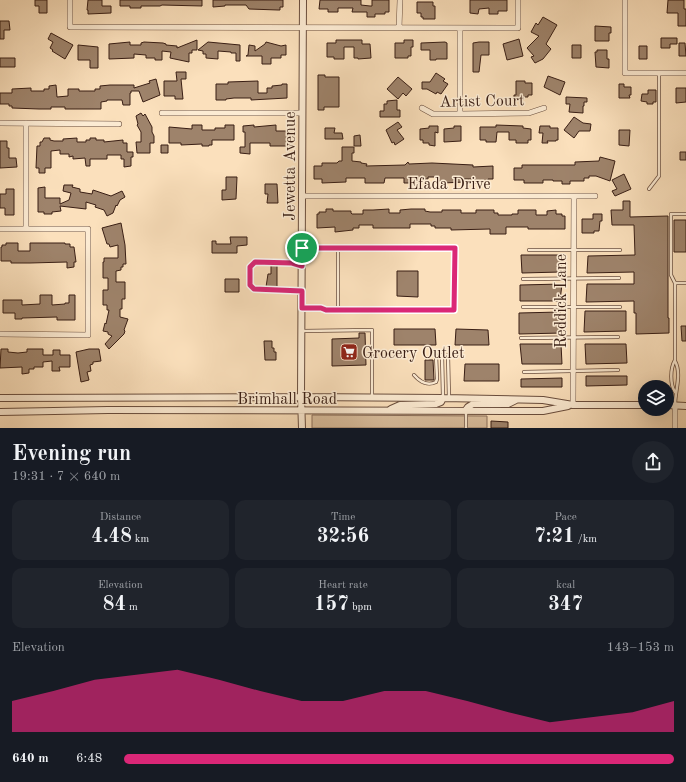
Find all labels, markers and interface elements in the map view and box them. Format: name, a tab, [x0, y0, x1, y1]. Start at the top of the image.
street label: Artist Court	[439, 93, 525, 111]
street label: Jewetta Avenue	[283, 111, 299, 221]
street label: Efada Drive	[407, 177, 491, 193]
pin	[285, 231, 319, 265]
icon: arrive	[291, 237, 313, 259]
street label: Reddick Lane	[554, 254, 570, 348]
supermarket icon: Grocery Outlet	[339, 342, 359, 362]
place label: Grocery Outlet	[362, 346, 465, 362]
map controls	[638, 380, 674, 416]
button: layers	[638, 380, 674, 416]
street label: Brimhall Road	[237, 392, 337, 408]
button: share	[632, 441, 674, 483]
text: Evening run	[12, 443, 131, 465]
text: 19:31 · 7 × 640 m	[12, 470, 120, 483]
text: Distance	[100, 512, 141, 523]
text: Time	[331, 512, 355, 523]
text: Pace	[555, 512, 577, 523]
text: 4.48	[91, 527, 132, 547]
text: 32:56	[317, 527, 369, 547]
text: 7:21	[534, 527, 575, 547]
text: km	[132, 534, 149, 545]
text: /km	[575, 534, 597, 545]
text: Elevation	[98, 580, 143, 591]
text: Heart rate	[318, 580, 368, 591]
text: kcal	[556, 580, 575, 591]
text: 84	[103, 595, 126, 615]
text: 157	[314, 595, 349, 615]
text: 347	[548, 595, 583, 615]
text: m	[126, 602, 138, 613]
text: bpm	[349, 602, 372, 613]
text: Elevation	[12, 641, 65, 654]
text: 143–153 m	[607, 641, 674, 654]
text: 640 m	[12, 752, 49, 765]
text: 6:48	[76, 752, 102, 765]

